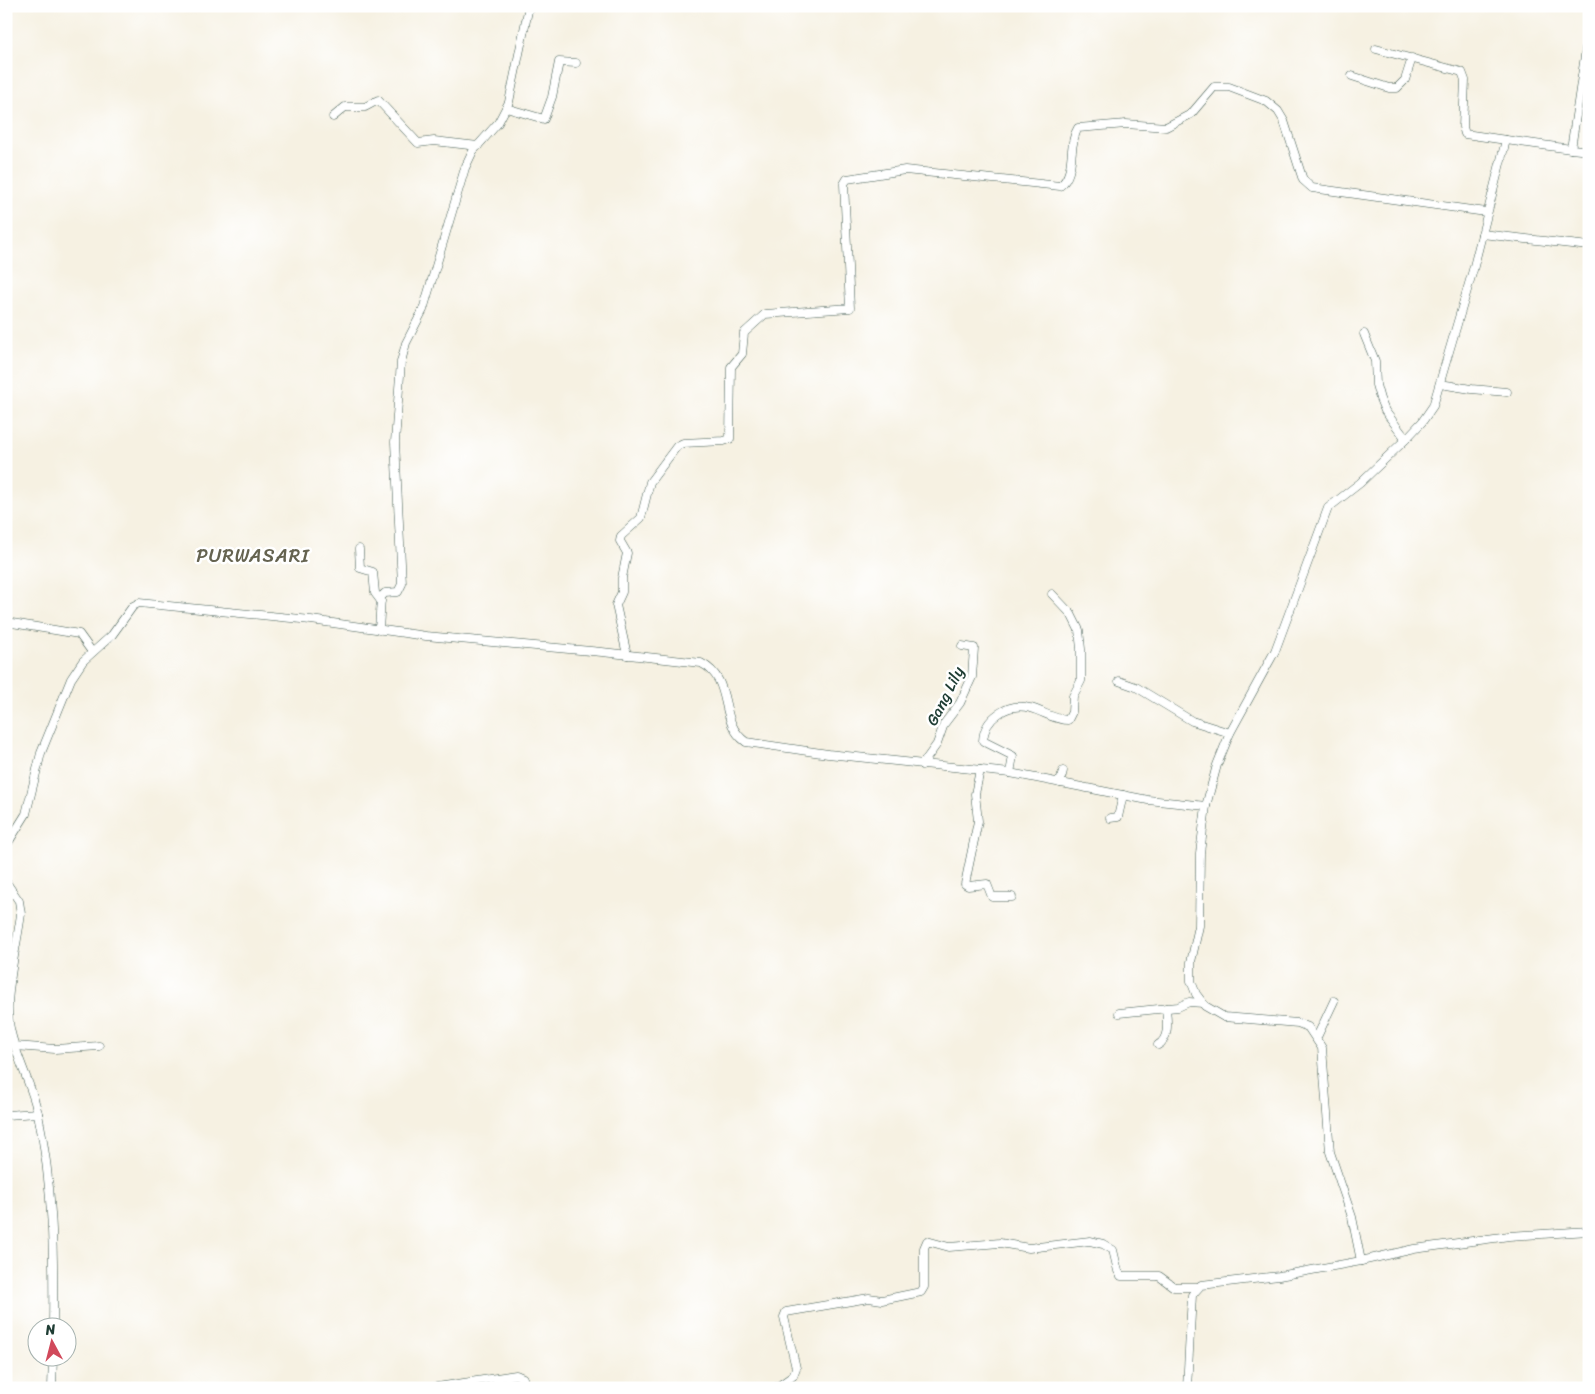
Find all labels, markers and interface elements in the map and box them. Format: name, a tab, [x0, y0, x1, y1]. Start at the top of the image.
district label: PURWASARI	[196, 539, 310, 572]
street label: Gang Lily	[918, 660, 973, 731]
north arrow	[28, 1316, 78, 1366]
text: N	[43, 1317, 57, 1343]

